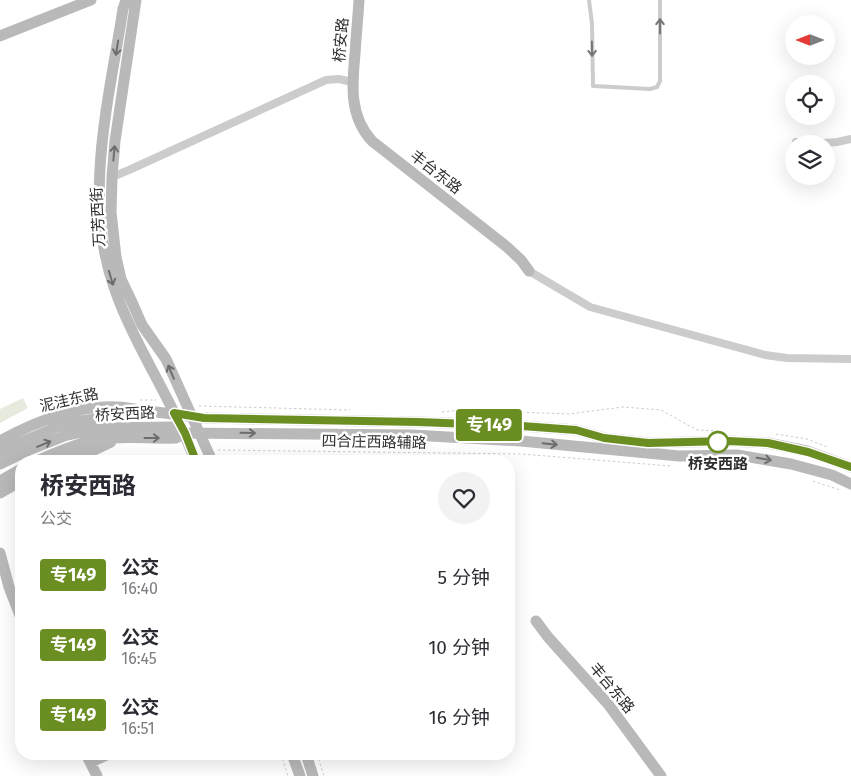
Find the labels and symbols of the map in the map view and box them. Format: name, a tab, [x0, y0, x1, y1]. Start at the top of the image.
north arrow	[785, 15, 835, 65]
street label: 桥安路	[330, 17, 352, 63]
one-way arrow	[655, 18, 665, 34]
one-way arrow	[111, 39, 121, 55]
one-way arrow	[587, 40, 597, 56]
one-way arrow	[109, 146, 118, 162]
street label: 丰台东路	[407, 146, 465, 198]
street label: 万芳西街	[87, 187, 109, 247]
one-way arrow	[106, 269, 116, 285]
one-way arrow	[166, 365, 175, 380]
street label: 泥洼东路	[38, 384, 100, 416]
street label: 桥安西路	[95, 403, 155, 425]
line badge: 专149	[454, 409, 524, 441]
one-way arrow	[239, 428, 255, 438]
marker: 桥安西路	[707, 431, 729, 453]
street label: 四合庄西路辅路	[321, 432, 427, 452]
one-way arrow	[144, 433, 160, 443]
one-way arrow	[37, 438, 52, 447]
one-way arrow	[542, 439, 558, 449]
place label: 桥安西路	[688, 455, 748, 473]
one-way arrow	[756, 455, 772, 465]
street label: 丰台东路	[586, 659, 638, 717]

